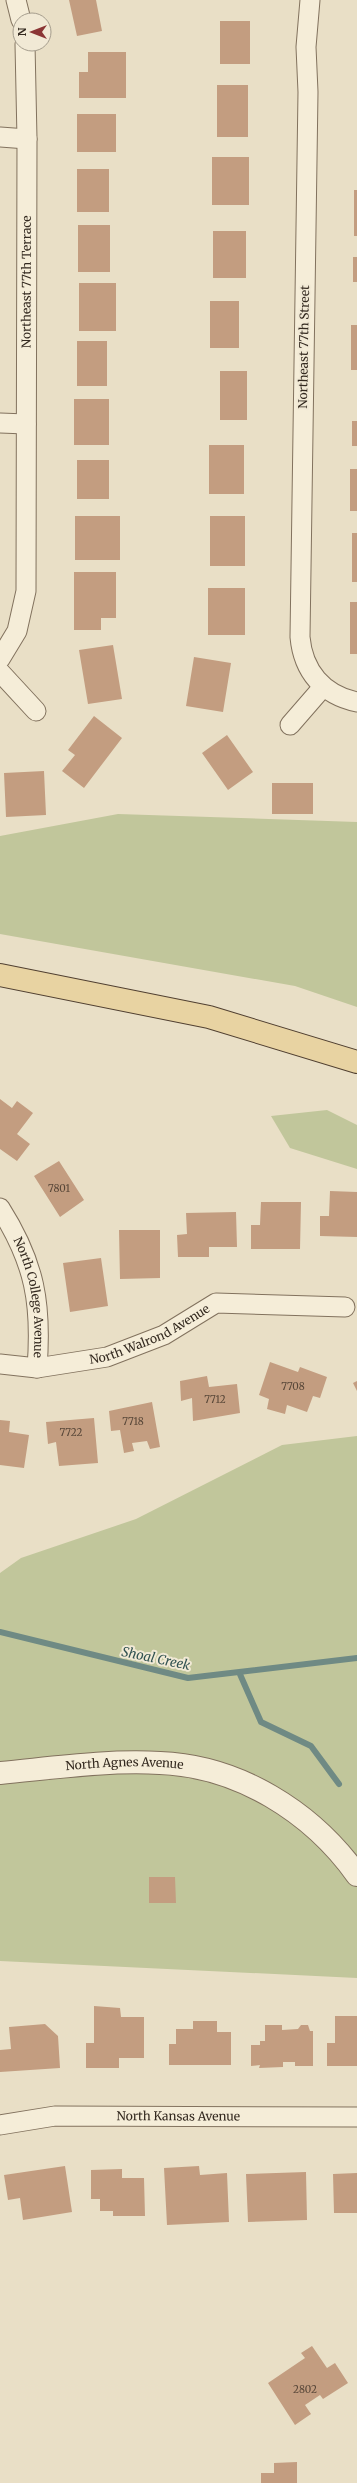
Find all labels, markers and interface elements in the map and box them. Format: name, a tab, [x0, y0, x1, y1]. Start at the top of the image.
north arrow	[12, 12, 52, 52]
text: N	[15, 27, 29, 36]
street label: Northeast 77th Terrace	[19, 215, 34, 348]
street label: Northeast 77th Street	[295, 285, 312, 409]
house number: 7801	[48, 1182, 70, 1195]
street label: North College Avenue	[11, 1234, 46, 1358]
street label: North Walrond Avenue	[88, 1301, 212, 1367]
house number: 7708	[281, 1380, 305, 1393]
house number: 7712	[204, 1393, 226, 1406]
house number: 7718	[122, 1415, 144, 1428]
house number: 7722	[60, 1426, 83, 1439]
water label: Shoal Creek	[120, 1643, 192, 1674]
street label: North Agnes Avenue	[65, 1754, 185, 1773]
street label: North Kansas Avenue	[117, 2108, 240, 2124]
house number: 2802	[293, 2383, 317, 2396]

